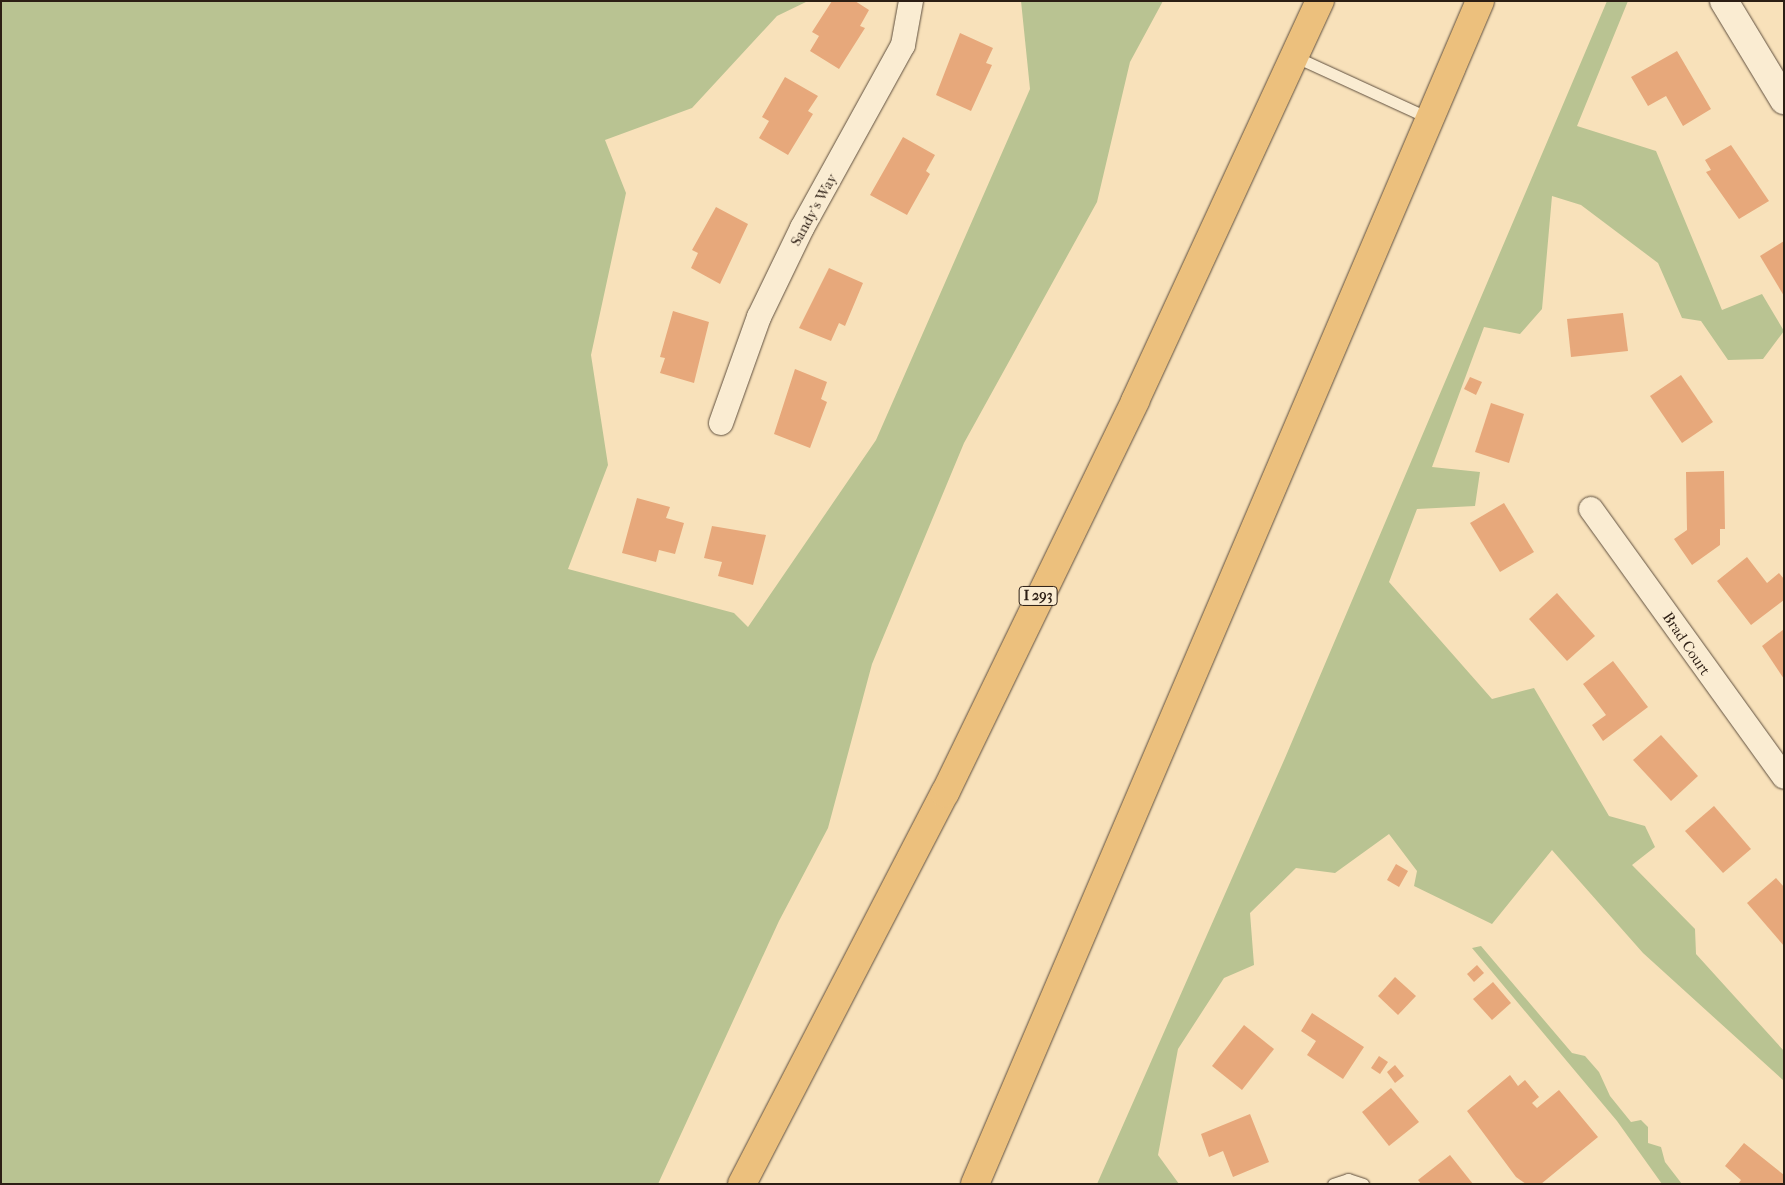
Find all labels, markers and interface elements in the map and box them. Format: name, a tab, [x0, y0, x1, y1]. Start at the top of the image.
street label: Sandy's Way	[787, 171, 841, 249]
road number: I 293	[1018, 584, 1058, 608]
street label: Brad Court	[1658, 609, 1714, 679]

